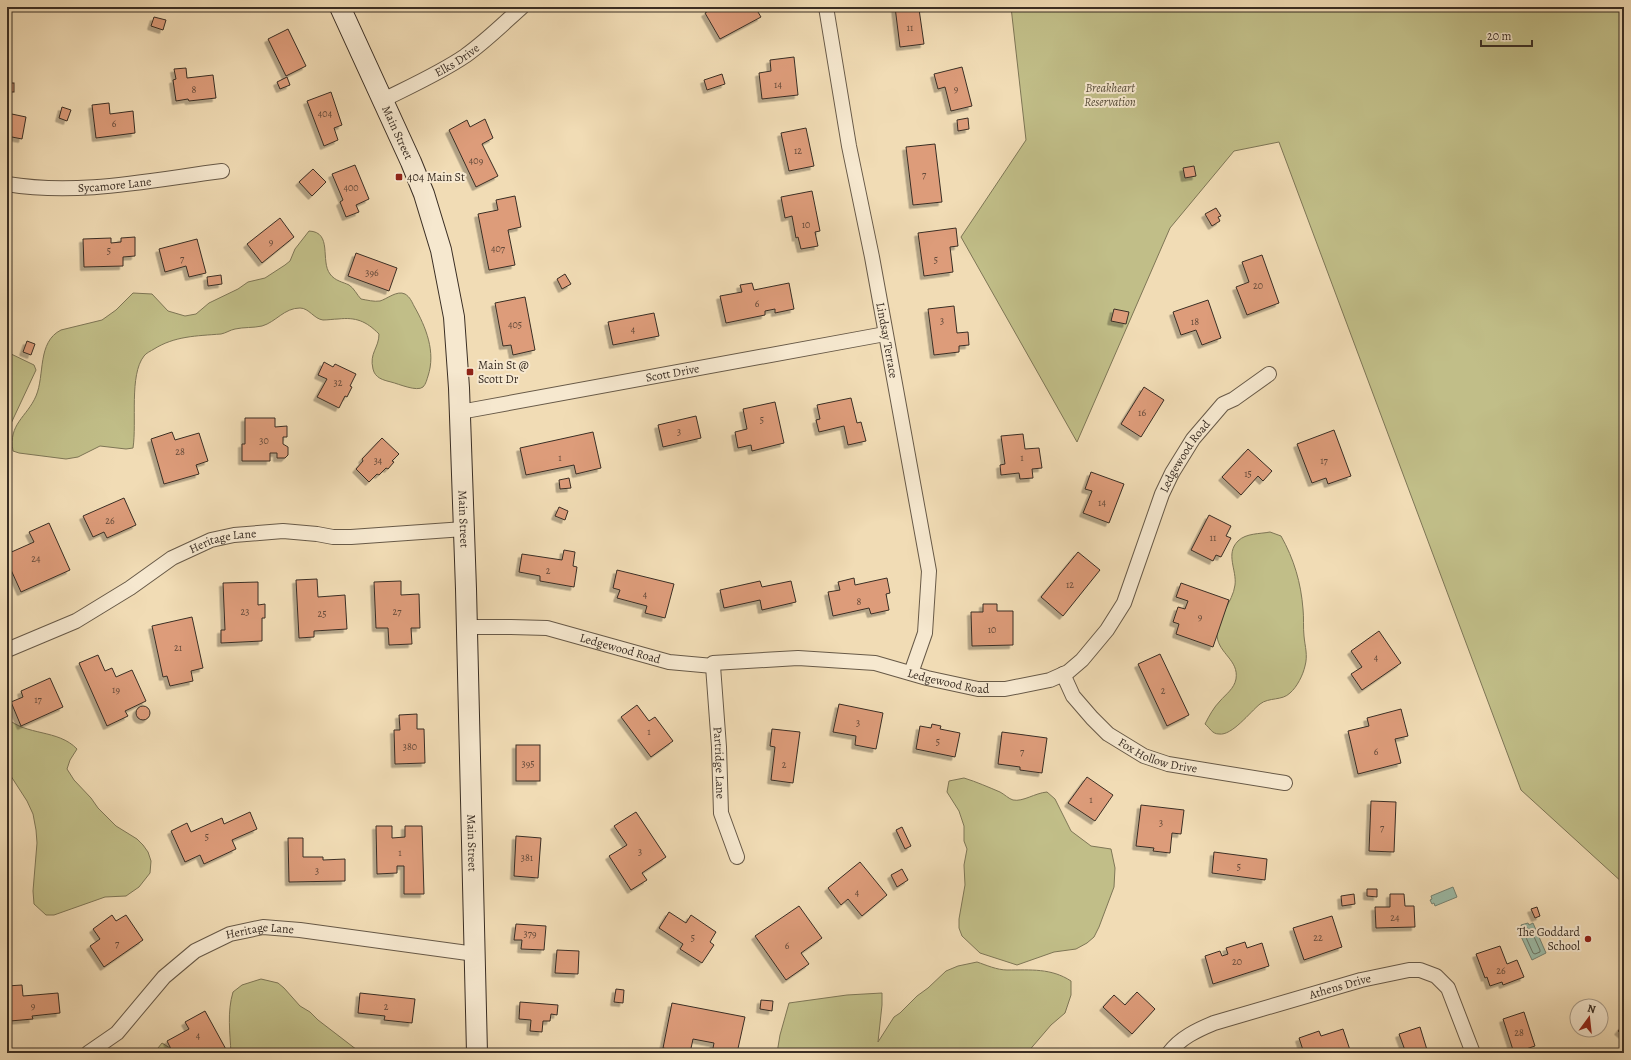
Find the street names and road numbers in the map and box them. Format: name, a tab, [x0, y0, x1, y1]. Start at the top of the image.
street label: Elks Drive	[432, 40, 483, 81]
street label: Main Street	[378, 103, 417, 162]
street label: Sycamore Lane	[78, 173, 152, 196]
street label: Lindsay Terrace	[872, 301, 902, 380]
street label: Scott Drive	[644, 360, 701, 386]
street label: Ledgewood Road	[1156, 416, 1214, 495]
street label: Main Street	[455, 490, 473, 548]
street label: Heritage Lane	[186, 525, 257, 557]
street label: Ledgewood Road	[578, 629, 663, 667]
street label: Ledgewood Road	[906, 665, 990, 697]
street label: Partridge Lane	[710, 726, 729, 799]
street label: Fox Hollow Drive	[1115, 734, 1198, 777]
street label: Main Street	[463, 814, 481, 872]
street label: Heritage Lane	[224, 919, 295, 943]
street label: Athens Drive	[1306, 970, 1372, 1003]

